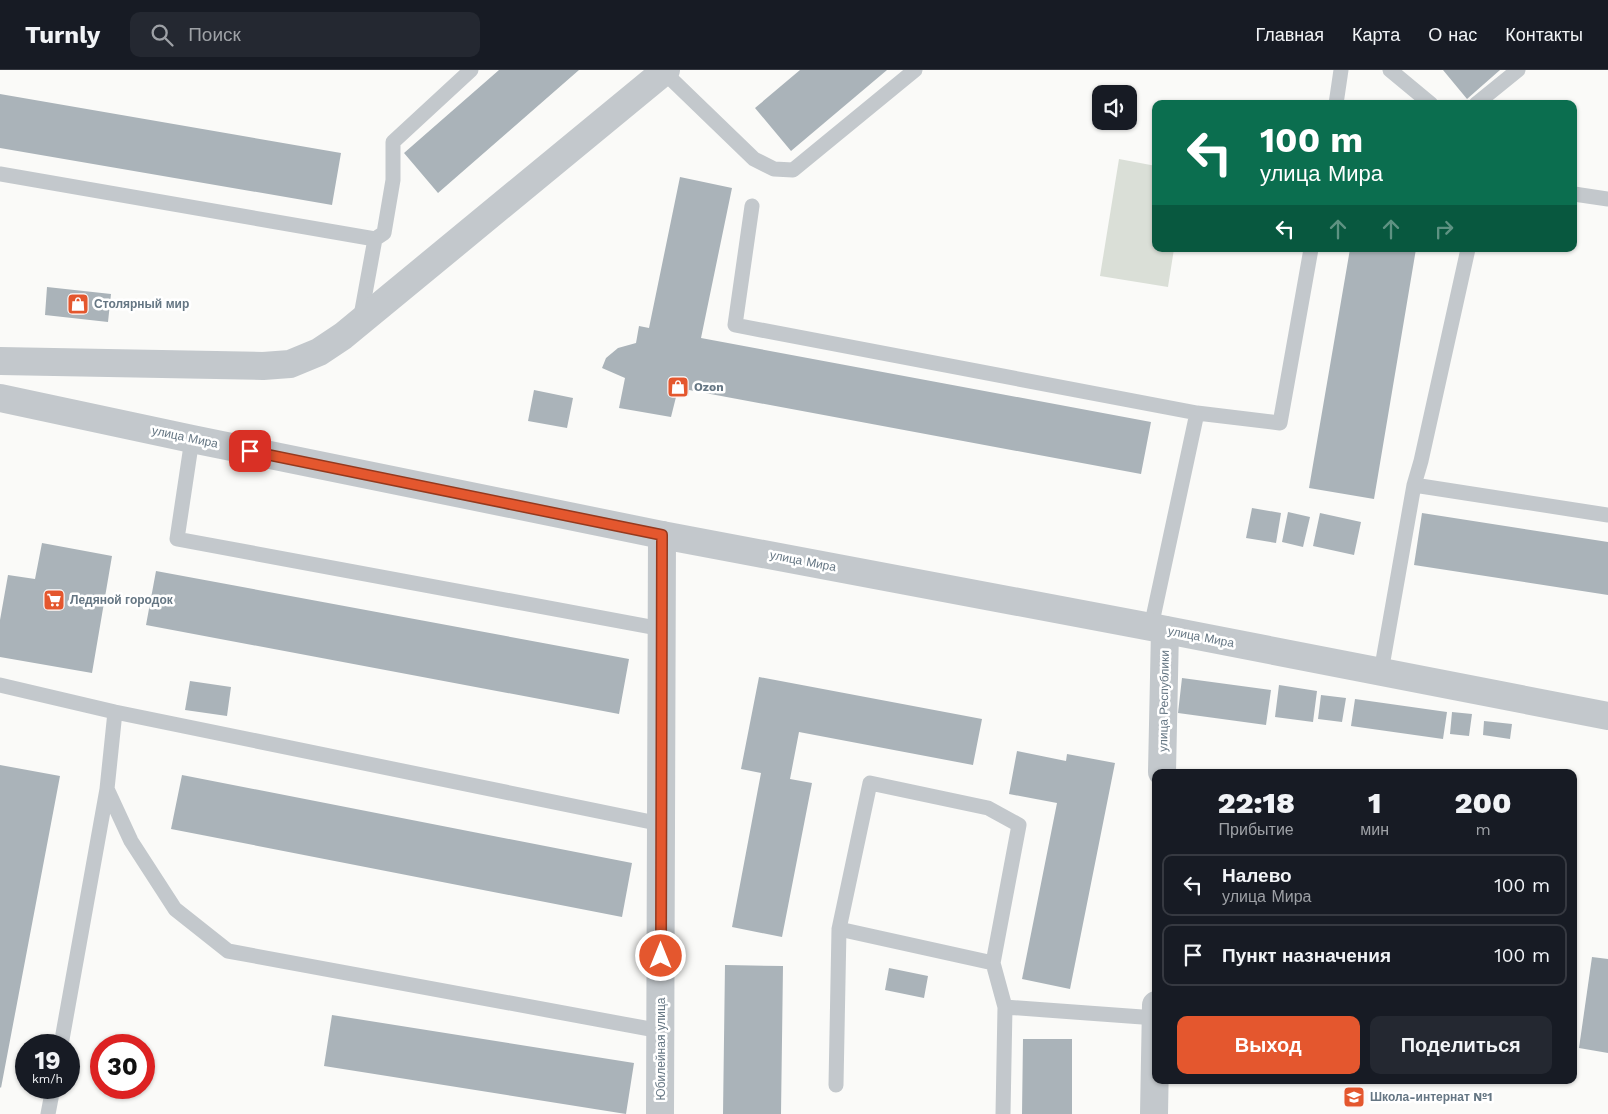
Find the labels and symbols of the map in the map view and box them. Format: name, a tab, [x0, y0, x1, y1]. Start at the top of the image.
shop icon: Столярный мир	[66, 292, 90, 316]
place label: Столярный мир	[94, 297, 189, 311]
shop icon: Ozon	[666, 375, 690, 399]
place label: Ozon	[694, 380, 724, 394]
street label: улица Мира	[151, 423, 220, 451]
pin	[229, 430, 271, 472]
street label: улица Мира	[769, 548, 838, 574]
supermarket icon: Ледяной городок	[42, 588, 66, 612]
place label: Ледяной городок	[70, 593, 174, 607]
street label: улица Мира	[1167, 624, 1236, 650]
street label: улица Республики	[1156, 650, 1172, 752]
position arrow	[634, 929, 686, 981]
street label: Юбилейная улица	[654, 997, 668, 1100]
speed limit sign: 30	[90, 1034, 155, 1099]
school or university icon: Школа-интернат №1	[1342, 1085, 1366, 1109]
place label: Школа-интернат №1	[1370, 1090, 1492, 1104]

